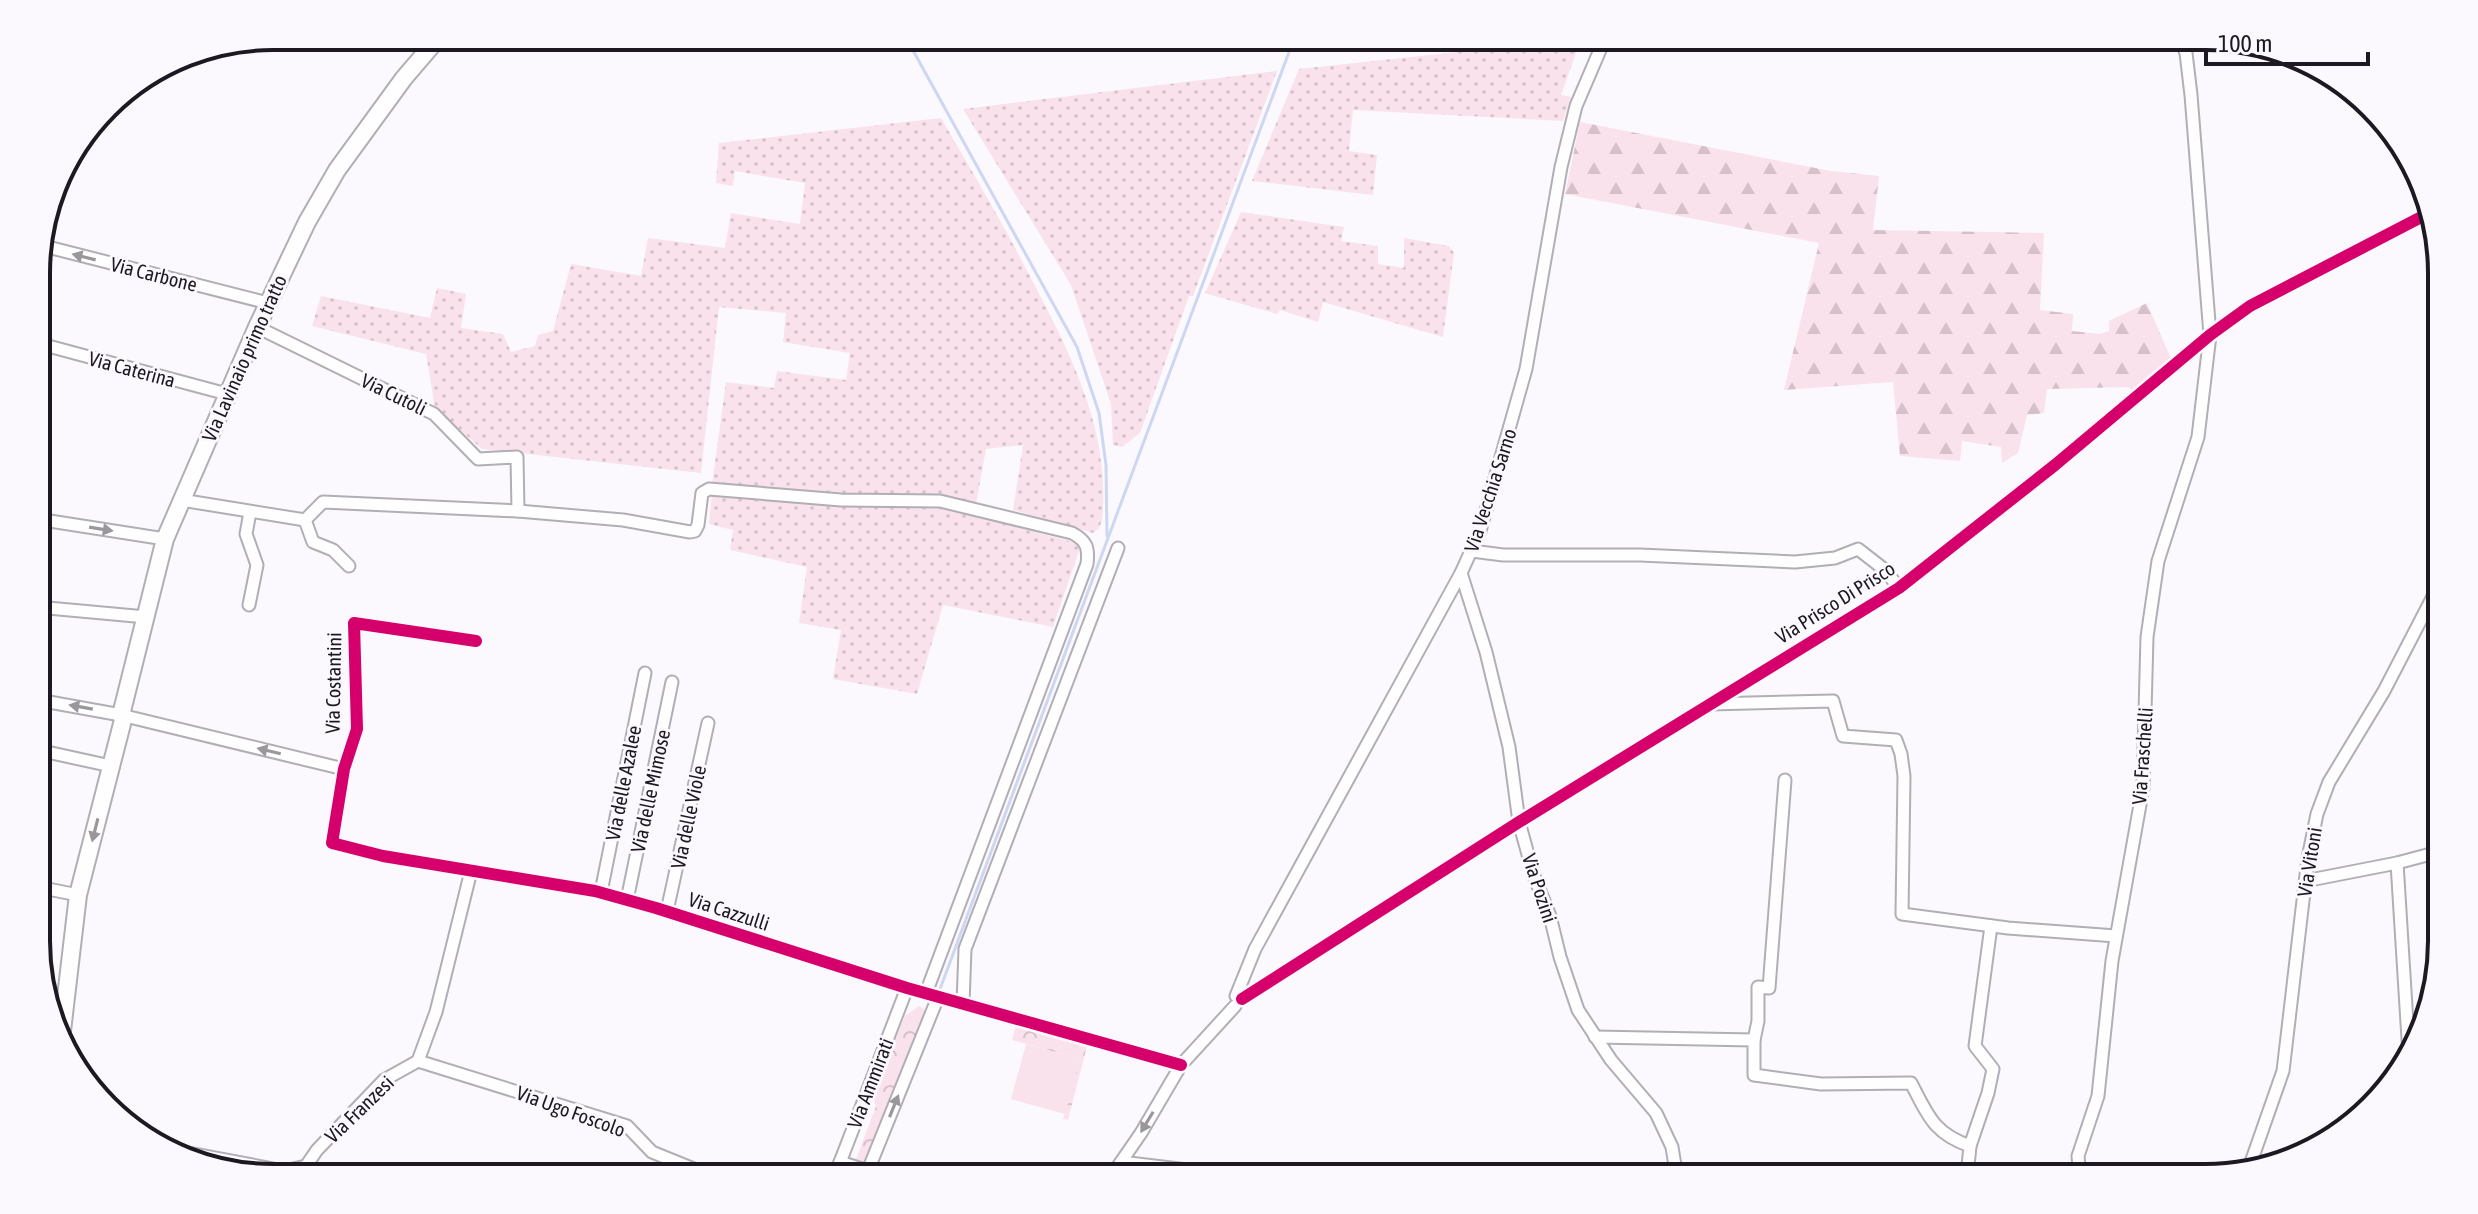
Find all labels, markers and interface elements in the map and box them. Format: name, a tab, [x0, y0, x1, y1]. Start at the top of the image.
scale bar	[2206, 16, 2368, 66]
text: 100 m	[2218, 30, 2272, 57]
one-way arrow	[71, 250, 96, 262]
street label: Via Carbone	[108, 252, 200, 296]
street label: Via Lavinaio primo tratto	[197, 271, 291, 445]
street label: Via Caterina	[86, 346, 178, 392]
street label: Via Cutoli	[358, 368, 430, 420]
street label: Via Vecchia Sarno	[1459, 425, 1521, 555]
one-way arrow	[89, 523, 114, 535]
street label: Via Prisco Di Prisco	[1771, 556, 1899, 648]
street label: Via Costantini	[321, 632, 345, 734]
one-way arrow	[68, 701, 93, 713]
street label: Via Fraschelli	[2127, 707, 2157, 805]
street label: Via delle Azalee	[601, 724, 645, 842]
street label: Via delle Mimose	[626, 727, 674, 855]
one-way arrow	[256, 744, 281, 756]
street label: Via delle Viole	[666, 763, 710, 871]
one-way arrow	[88, 818, 100, 843]
street label: Via Vitoni	[2292, 826, 2326, 898]
street label: Via Pozini	[1518, 851, 1562, 925]
street label: Via Cazzulli	[686, 887, 772, 935]
street label: Via Ammirati	[842, 1035, 898, 1131]
street label: Via Franzesi	[320, 1071, 398, 1147]
street label: Via Ugo Foscolo	[514, 1081, 628, 1141]
one-way arrow	[888, 1094, 901, 1118]
one-way arrow	[1140, 1111, 1154, 1133]

